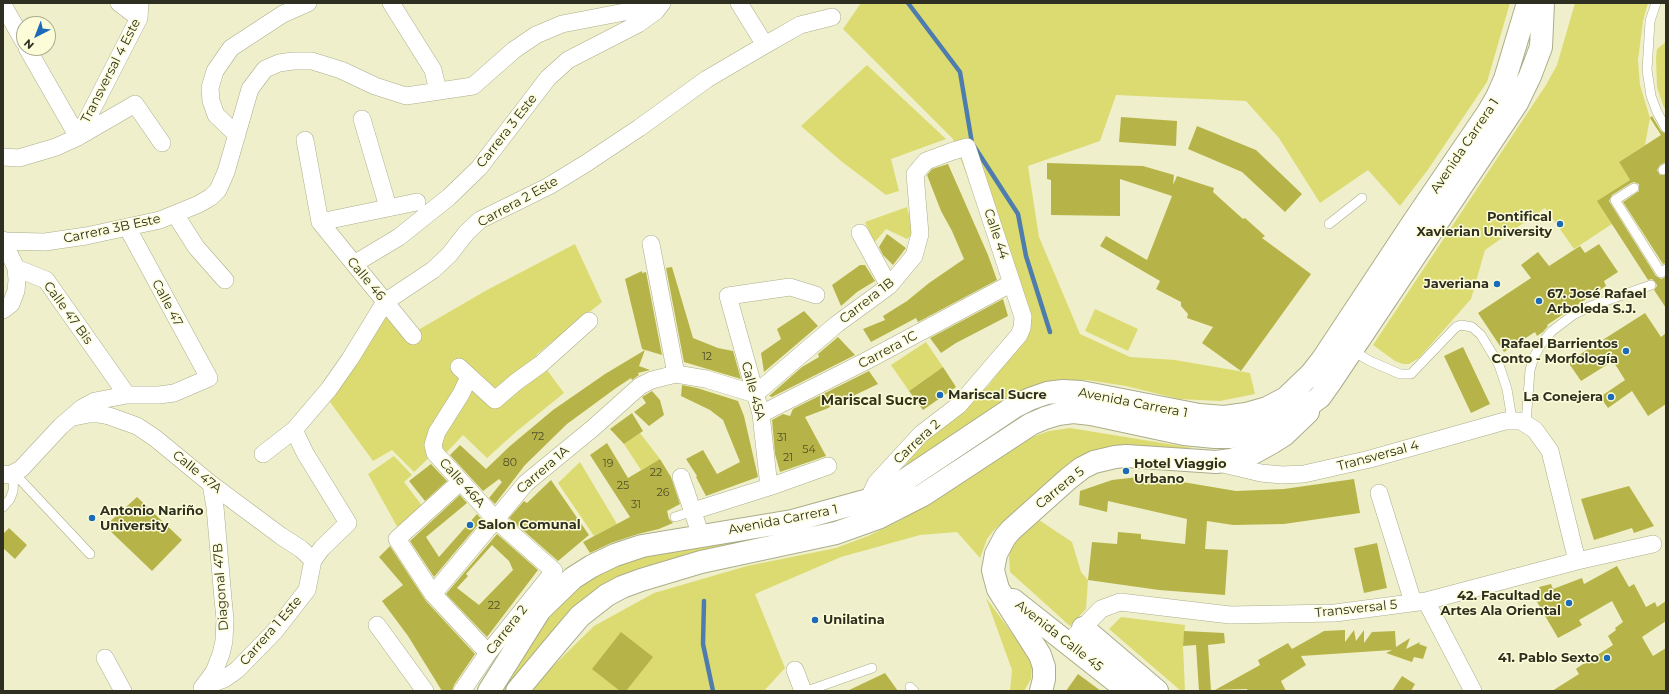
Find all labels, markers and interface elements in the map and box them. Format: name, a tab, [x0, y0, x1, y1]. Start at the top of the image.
north arrow	[16, 16, 56, 56]
street label: Transversal 4 Este	[78, 16, 144, 126]
text: N	[21, 36, 37, 52]
street label: Carrera 3 Este	[473, 91, 541, 171]
street label: Avenida Carrera 1	[1427, 96, 1503, 196]
street label: Carrera 2 Este	[475, 174, 561, 230]
street label: Calle 44	[980, 207, 1012, 261]
place label: Pontifical Xavierian University	[1417, 209, 1552, 240]
street label: Carrera 3B Este	[62, 211, 162, 247]
marker: Pontifical Xavierian University	[1555, 219, 1565, 229]
street label: Calle 46	[343, 254, 389, 304]
street label: Carrera 1B	[837, 275, 897, 327]
place label: Javeriana	[1424, 276, 1489, 292]
street label: Calle 47	[148, 277, 186, 329]
street label: Calle 47 Bis	[40, 279, 96, 347]
marker: Javeriana	[1492, 279, 1502, 289]
place label: 67. José Rafael Arboleda S.J.	[1547, 286, 1647, 317]
marker: 67. José Rafael Arboleda S.J.	[1534, 296, 1544, 306]
street label: Carrera 1C	[856, 328, 920, 372]
place label: Rafael Barrientos Conto - Morfología	[1492, 336, 1618, 367]
marker: Rafael Barrientos Conto - Morfología	[1621, 346, 1631, 356]
house number: 12	[702, 350, 712, 364]
street label: Calle 45A	[738, 360, 768, 422]
street label: Avenida Carrera 1	[1077, 385, 1189, 421]
place label: Mariscal Sucre	[948, 387, 1047, 403]
place label: La Conejera	[1523, 389, 1603, 405]
marker: Mariscal Sucre	[935, 390, 945, 400]
marker: La Conejera	[1606, 392, 1616, 402]
district label: Mariscal Sucre	[821, 393, 927, 409]
street label: Carrera 2	[890, 417, 944, 467]
house number: 72	[532, 430, 544, 444]
house number: 31	[777, 431, 787, 445]
street label: Transversal 4	[1335, 438, 1421, 474]
street label: Carrera 1A	[514, 443, 572, 497]
house number: 54	[802, 443, 816, 457]
street label: Calle 47A	[169, 447, 225, 497]
house number: 21	[783, 451, 793, 465]
street label: Calle 46A	[436, 455, 488, 511]
house number: 80	[503, 456, 517, 470]
place label: Hotel Viaggio Urbano	[1134, 456, 1226, 487]
house number: 19	[603, 457, 613, 471]
street label: Carrera 5	[1033, 464, 1087, 512]
house number: 22	[650, 466, 662, 480]
marker: Hotel Viaggio Urbano	[1121, 466, 1131, 476]
house number: 25	[617, 479, 629, 493]
house number: 26	[657, 486, 669, 500]
house number: 31	[631, 498, 641, 512]
street label: Avenida Carrera 1	[727, 502, 839, 538]
place label: Antonio Nariño University	[100, 503, 204, 534]
marker: Antonio Nariño University	[87, 513, 97, 523]
place label: Salon Comunal	[478, 517, 581, 533]
marker: Salon Comunal	[465, 520, 475, 530]
street label: Diagonal 47B	[210, 543, 232, 631]
place label: 42. Facultad de Artes Ala Oriental	[1440, 588, 1561, 619]
street label: Carrera 1 Este	[237, 593, 305, 669]
street label: Avenida Calle 45	[1012, 597, 1106, 675]
street label: Transversal 5	[1314, 597, 1398, 621]
marker: 42. Facultad de Artes Ala Oriental	[1564, 598, 1574, 608]
house number: 22	[488, 599, 500, 613]
street label: Carrera 2	[483, 602, 531, 658]
place label: Unilatina	[823, 612, 885, 628]
marker: Unilatina	[810, 615, 820, 625]
place label: 41. Pablo Sexto	[1498, 650, 1599, 666]
marker: 41. Pablo Sexto	[1602, 653, 1612, 663]

